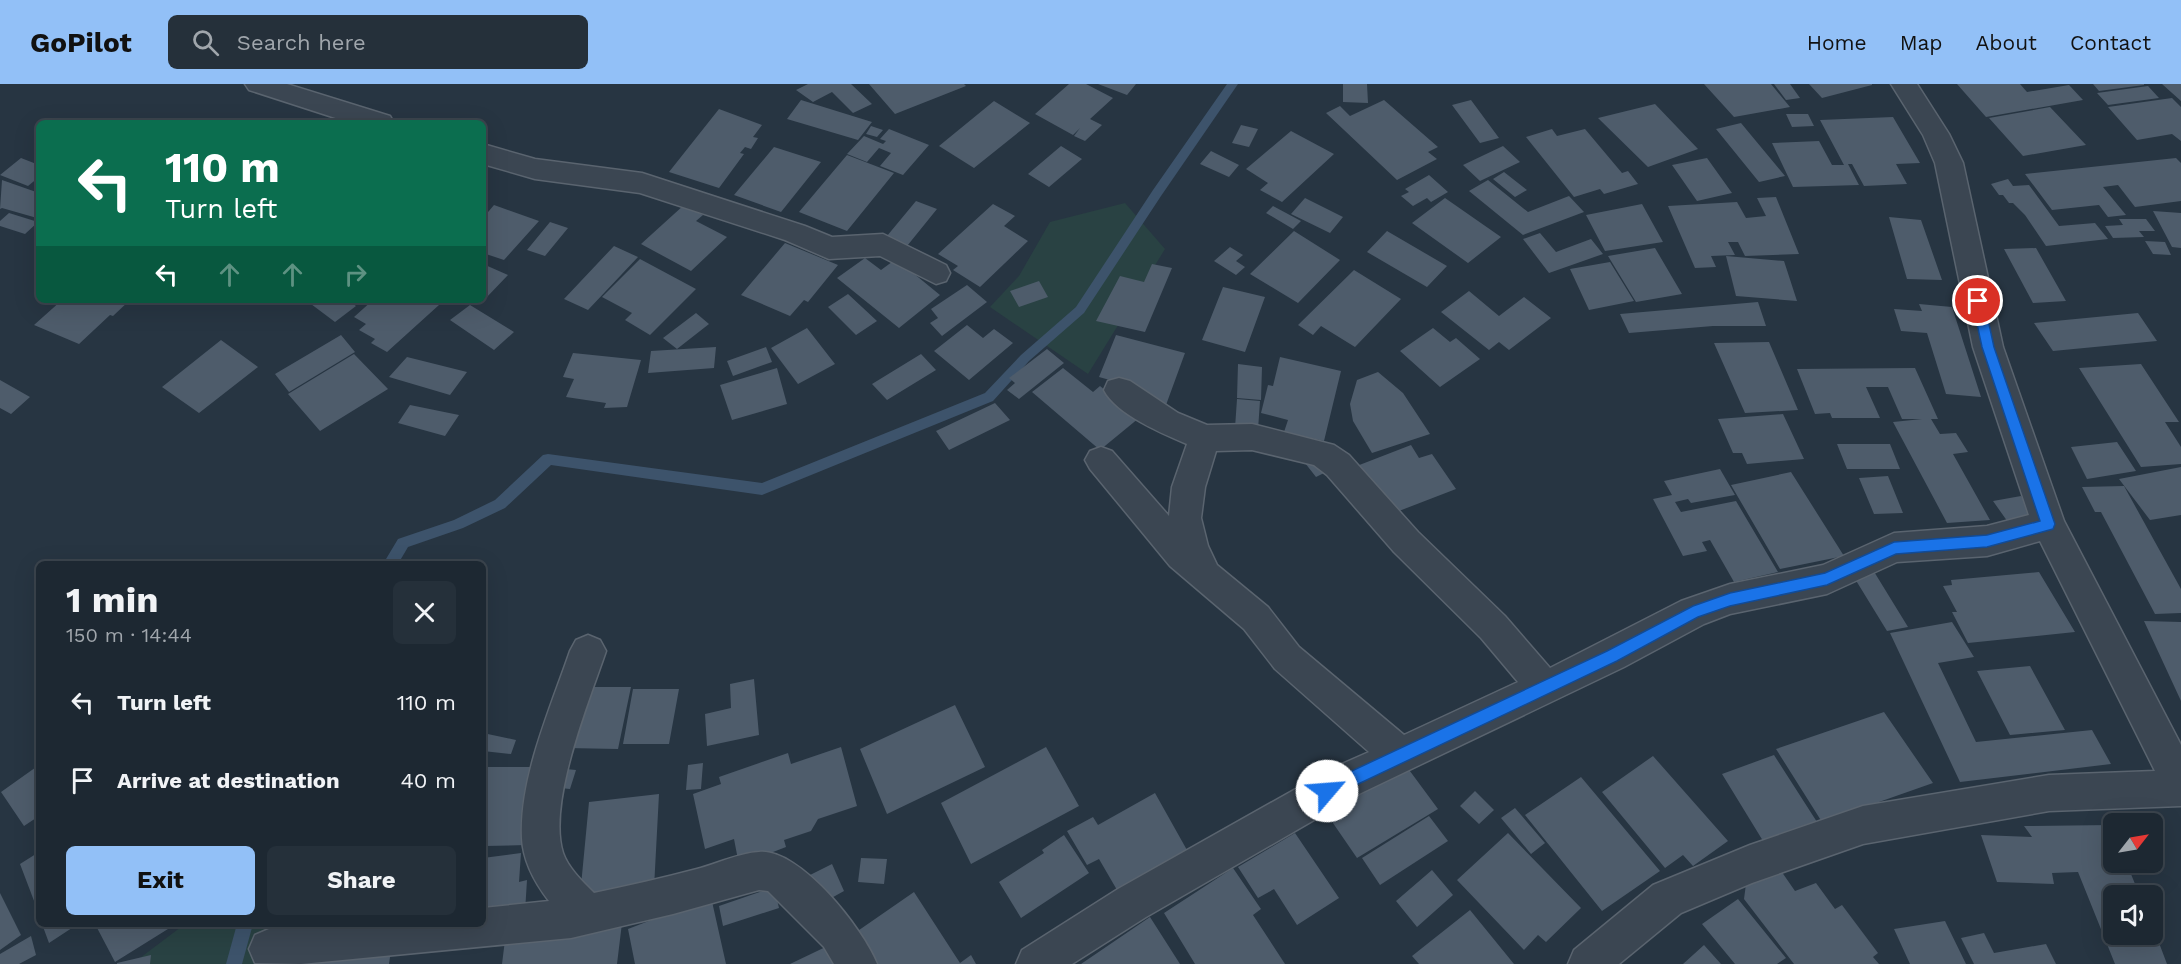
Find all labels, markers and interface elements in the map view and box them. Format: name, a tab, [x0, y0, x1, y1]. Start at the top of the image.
search box	[168, 15, 588, 69]
text: GoPilot	[30, 26, 132, 59]
icon: search	[189, 26, 222, 59]
text: Search here	[237, 30, 366, 55]
text: Home	[1807, 30, 1867, 55]
text: Map	[1900, 30, 1943, 55]
text: About	[1976, 30, 2037, 55]
text: Contact	[2070, 30, 2151, 55]
text: 110 m	[165, 143, 280, 192]
icon: left	[66, 144, 144, 222]
text: Turn left	[165, 193, 277, 225]
icon: left	[150, 258, 183, 291]
icon: ahead	[213, 258, 246, 291]
icon: ahead	[276, 258, 309, 291]
icon: right	[339, 258, 372, 291]
pin	[1952, 275, 2003, 326]
icon: arrive	[1961, 284, 1994, 317]
text: 1 min	[66, 579, 158, 621]
button: close	[393, 581, 456, 644]
text: 150 m · 14:44	[66, 623, 192, 647]
icon: left	[66, 686, 99, 719]
text: Turn left	[117, 690, 211, 715]
text: 110 m	[397, 690, 456, 715]
position arrow	[1295, 759, 1359, 823]
icon: arrive	[66, 764, 99, 797]
text: Arrive at destination	[117, 768, 340, 793]
text: 40 m	[400, 768, 456, 793]
north arrow	[2103, 813, 2163, 873]
map controls	[2103, 813, 2163, 945]
button: Exit	[66, 846, 255, 915]
button: Share	[267, 846, 456, 915]
button: sound	[2103, 885, 2163, 945]

